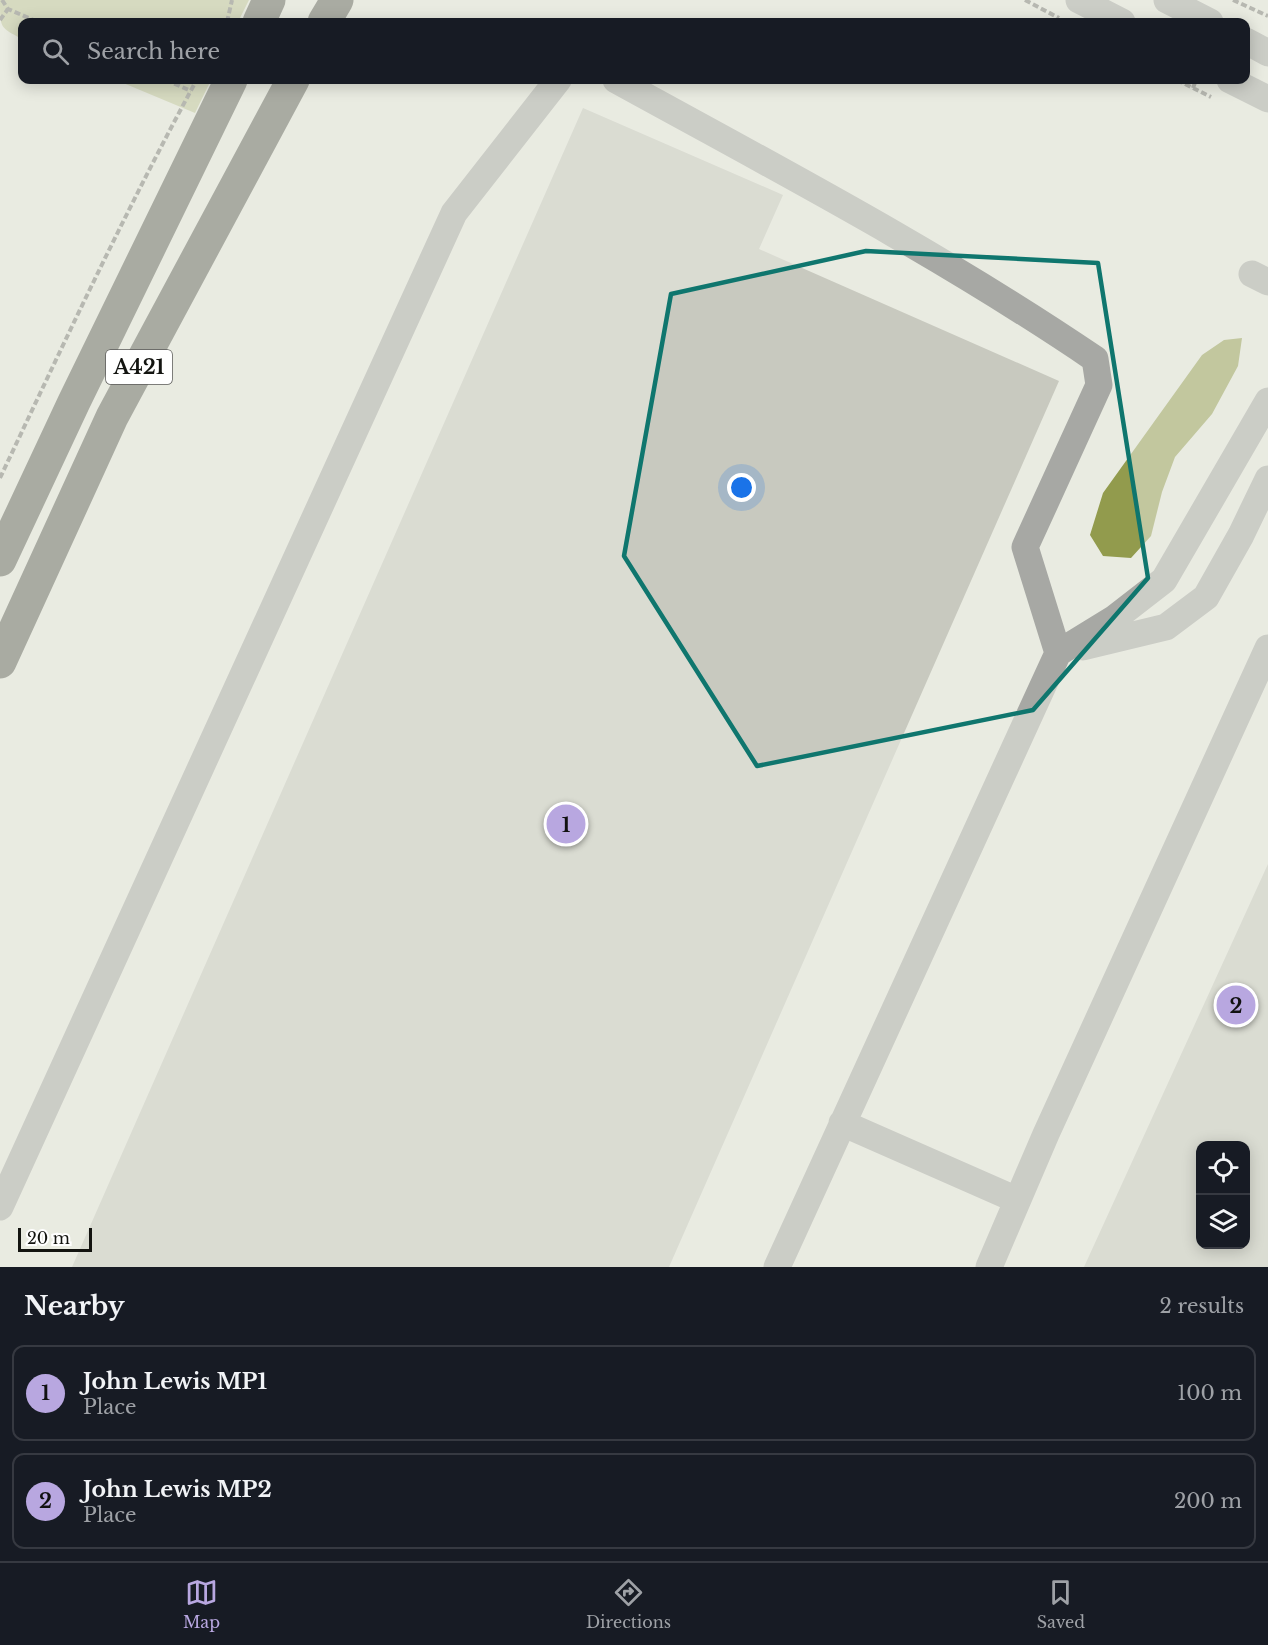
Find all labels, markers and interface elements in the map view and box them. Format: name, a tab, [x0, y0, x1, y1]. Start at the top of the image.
search box	[18, 18, 1250, 84]
icon: search	[39, 35, 72, 68]
text: Search here	[87, 38, 220, 65]
road number: A421	[106, 350, 172, 384]
your location	[727, 473, 756, 502]
pin: 1	[546, 802, 586, 846]
pin: 2	[1216, 982, 1256, 1028]
map controls	[1196, 1141, 1250, 1249]
button: locate	[1196, 1141, 1250, 1195]
button: layers	[1196, 1195, 1250, 1249]
scale bar	[18, 1225, 92, 1252]
text: 20 m	[27, 1228, 70, 1248]
text: Nearby	[24, 1290, 125, 1322]
text: 2 results	[1160, 1294, 1244, 1318]
text: John Lewis MP1	[83, 1368, 267, 1395]
text: 1	[41, 1381, 50, 1405]
text: 100 m	[1177, 1381, 1242, 1405]
text: Place	[83, 1395, 137, 1419]
text: John Lewis MP2	[83, 1476, 272, 1503]
text: 2	[39, 1489, 52, 1513]
text: 200 m	[1174, 1489, 1242, 1513]
text: Place	[83, 1503, 137, 1527]
tab: Map	[183, 1576, 220, 1632]
tab: Directions	[586, 1576, 671, 1632]
tab: Saved	[1037, 1576, 1085, 1632]

